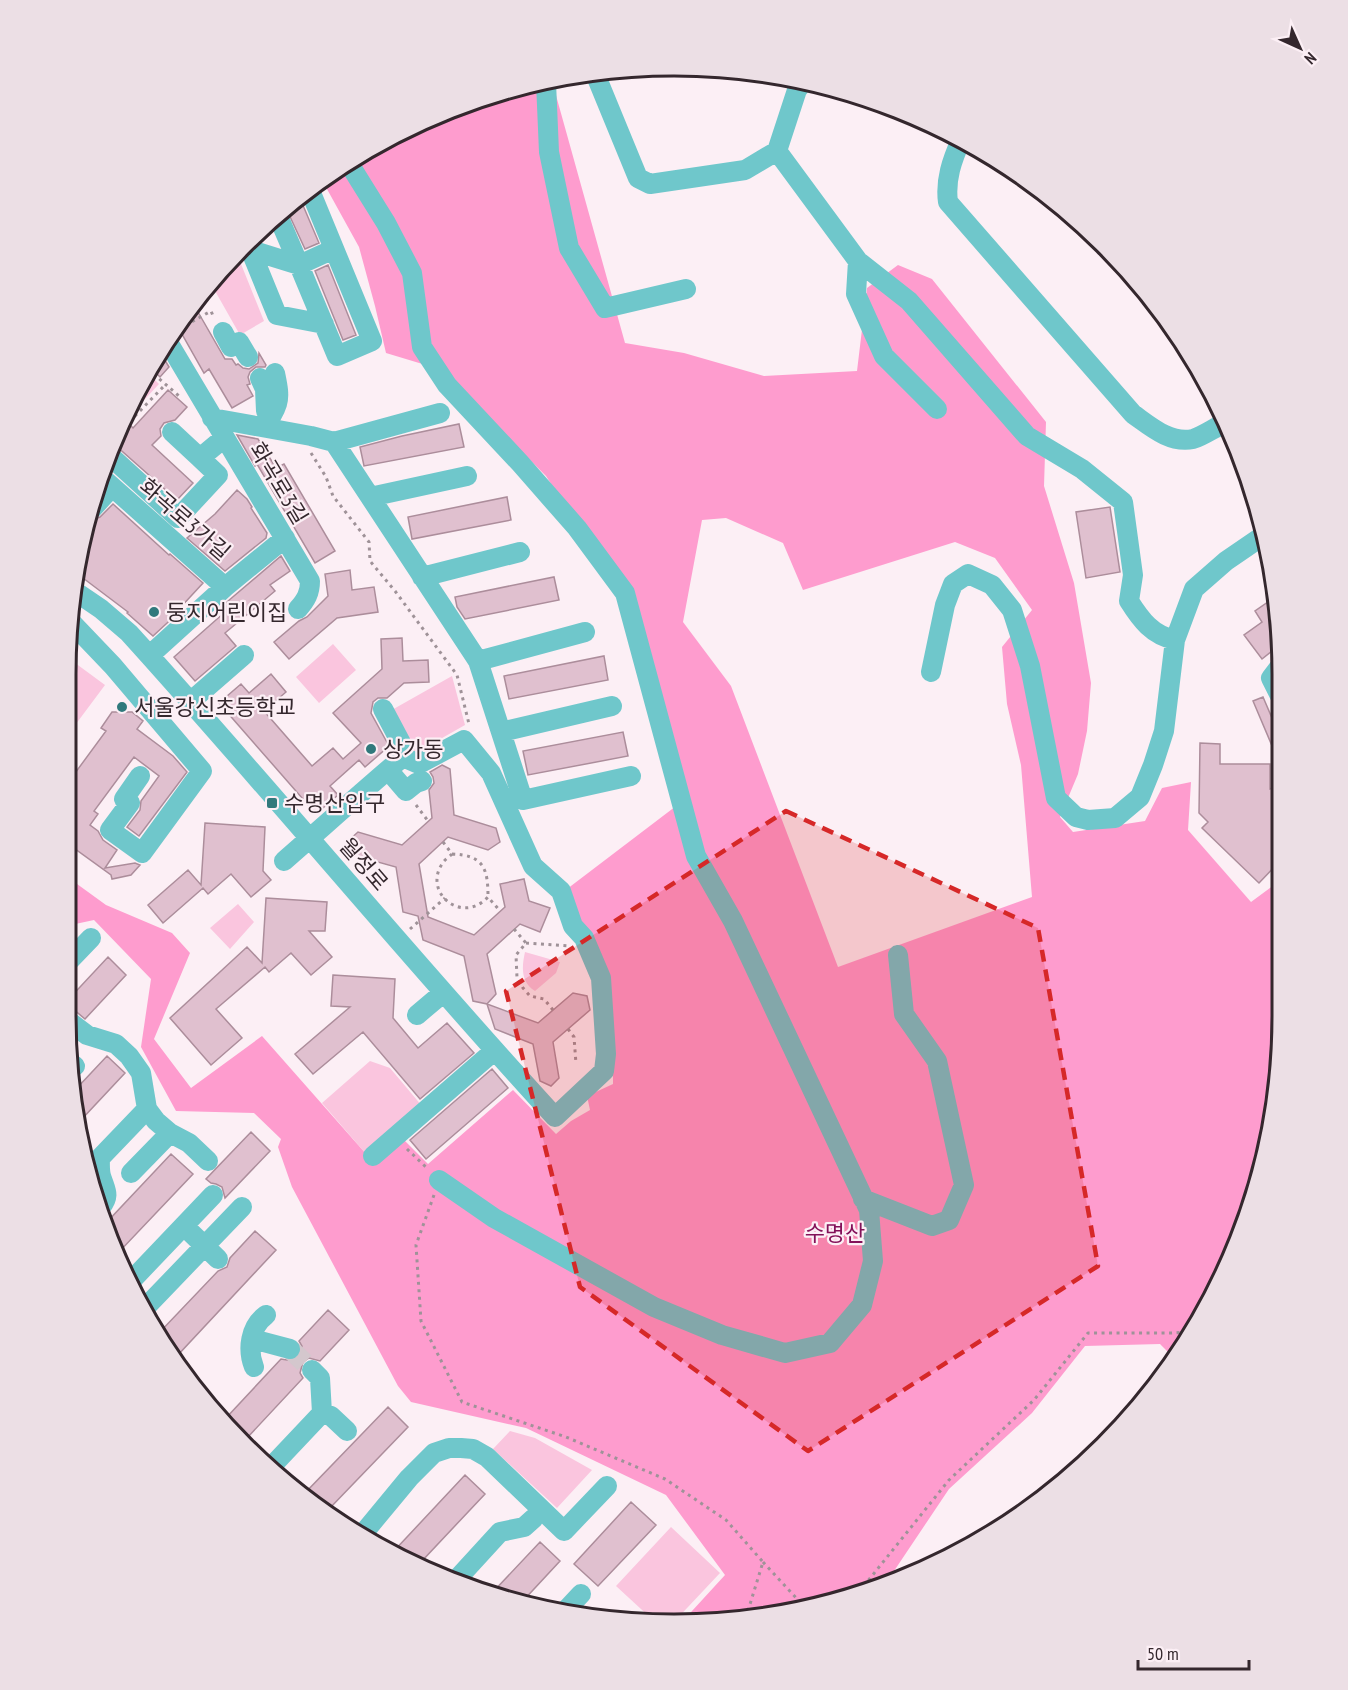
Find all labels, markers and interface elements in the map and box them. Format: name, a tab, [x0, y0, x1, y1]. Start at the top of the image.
north arrow	[1270, 18, 1330, 78]
text: N	[1300, 48, 1321, 69]
street label: 화곡로3길	[244, 437, 314, 529]
street label: 화곡로3가길	[134, 472, 236, 566]
place label: 둥지어린이집	[166, 598, 287, 626]
marker: 둥지어린이집	[147, 605, 161, 619]
place label: 서울강신초등학교	[134, 693, 296, 721]
marker: 서울강신초등학교	[115, 700, 129, 714]
place label: 상가동	[383, 735, 444, 763]
marker: 상가동	[364, 742, 378, 756]
place label: 수명산입구	[284, 789, 385, 817]
marker: 수명산입구	[265, 796, 279, 810]
street label: 월정로	[334, 832, 394, 896]
park label: 수명산	[805, 1219, 865, 1247]
scale bar	[1138, 1633, 1249, 1671]
text: 50 m	[1147, 1642, 1179, 1665]

